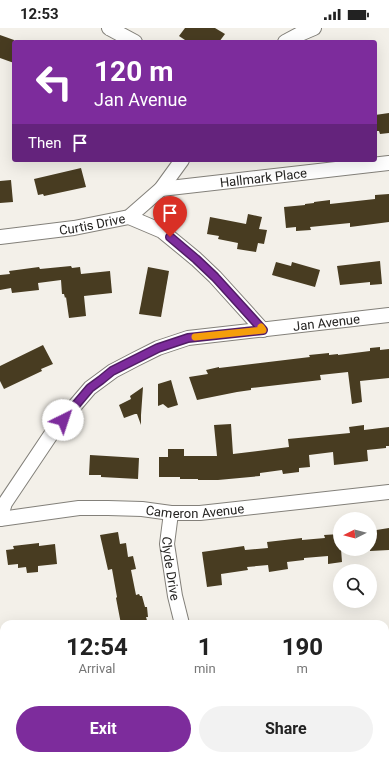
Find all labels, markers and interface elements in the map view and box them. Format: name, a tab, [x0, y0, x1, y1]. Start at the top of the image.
text: 12:53	[20, 5, 59, 23]
text: 120 m	[94, 55, 173, 88]
icon: left	[28, 56, 80, 108]
text: Jan Avenue	[94, 89, 187, 110]
icon: arrive	[69, 132, 91, 154]
text: Then	[28, 134, 61, 152]
street label: Hallmark Place	[219, 165, 308, 190]
pin	[153, 196, 187, 237]
icon: arrive	[159, 202, 181, 224]
street label: Curtis Drive	[58, 211, 127, 238]
street label: Jan Avenue	[292, 311, 361, 334]
position arrow	[42, 399, 84, 441]
street label: Cameron Avenue	[145, 501, 245, 521]
north arrow	[333, 512, 377, 556]
map controls	[333, 512, 377, 608]
street label: Clyde Drive	[159, 536, 183, 602]
button: search	[333, 564, 377, 608]
text: 12:54	[66, 633, 128, 661]
text: 1	[198, 633, 212, 661]
text: 190	[282, 633, 323, 661]
text: Arrival	[78, 661, 115, 676]
text: min	[194, 661, 216, 676]
text: m	[297, 661, 308, 676]
button: Exit	[16, 706, 191, 752]
button: Share	[199, 706, 373, 752]

